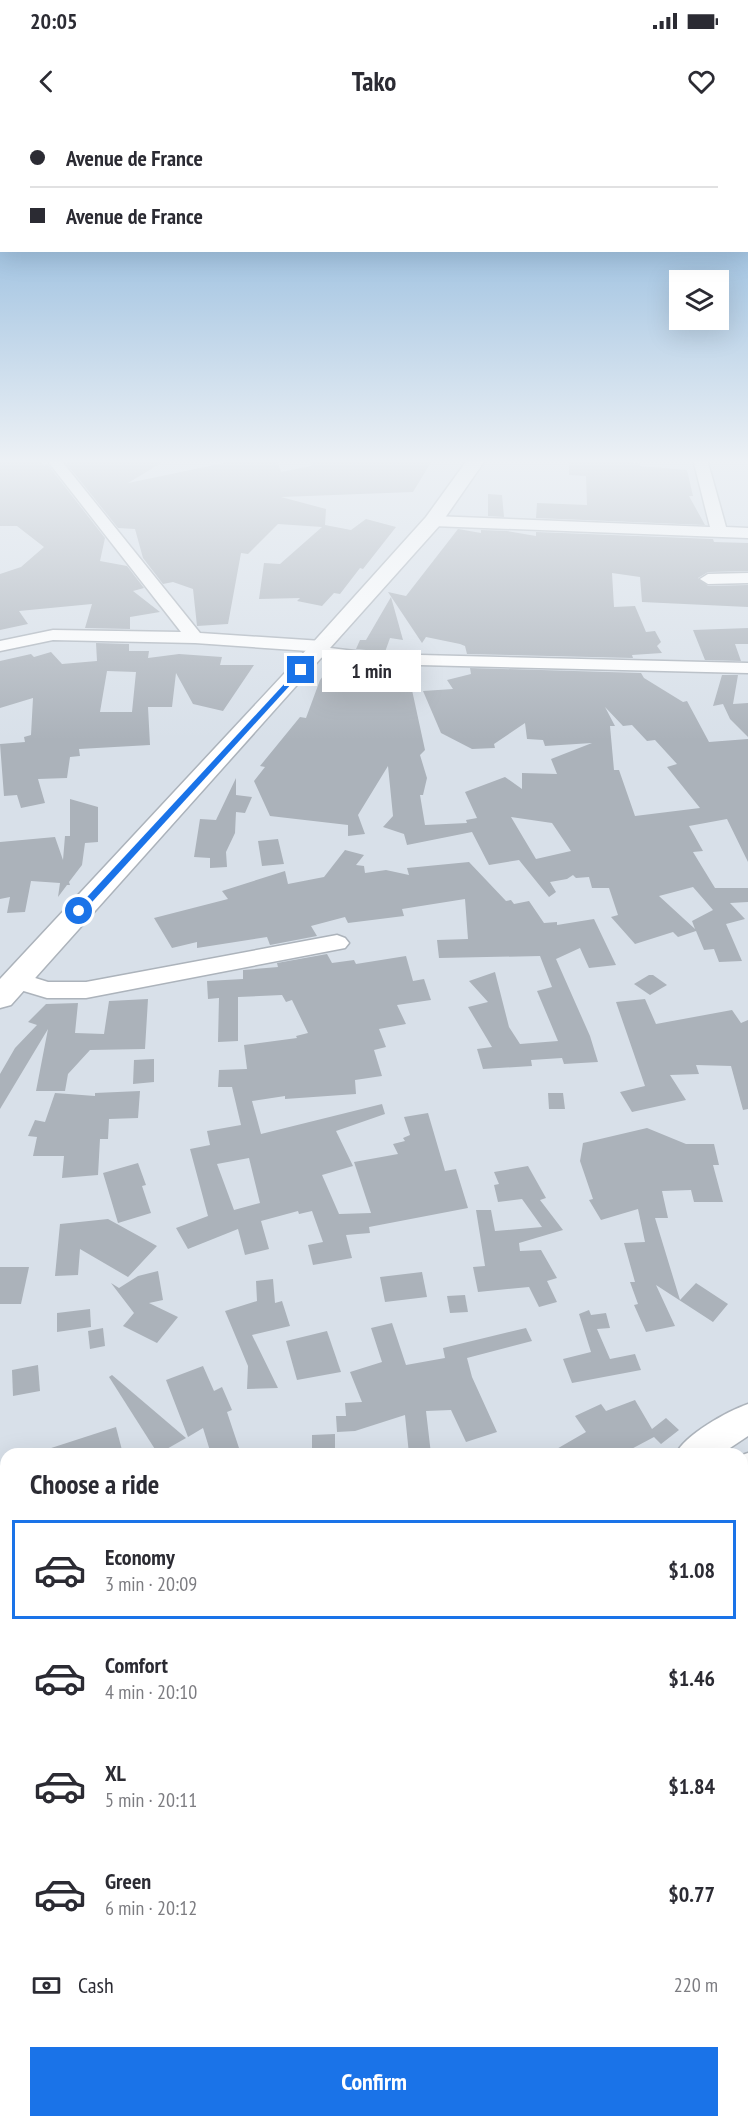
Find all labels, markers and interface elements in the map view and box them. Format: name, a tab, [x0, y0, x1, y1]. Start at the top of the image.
text: 20:05	[30, 7, 78, 35]
text: Tako	[352, 64, 396, 98]
icon: back	[30, 65, 63, 98]
icon: heart	[685, 65, 718, 98]
text: Avenue de France	[66, 144, 203, 172]
text: Avenue de France	[66, 202, 203, 230]
map controls	[669, 270, 729, 330]
button: layers	[669, 270, 729, 330]
callout: 1 min	[322, 649, 421, 691]
route end	[287, 656, 314, 683]
text: 1 min	[351, 658, 392, 684]
route start	[65, 897, 92, 924]
text: Choose a ride	[30, 1467, 159, 1501]
icon: car	[33, 1543, 87, 1597]
text: Economy	[105, 1543, 175, 1571]
text: $1.08	[668, 1556, 715, 1584]
text: 3 min · 20:09	[105, 1571, 197, 1597]
icon: car	[33, 1651, 87, 1705]
text: Comfort	[105, 1651, 168, 1679]
text: $1.46	[668, 1664, 715, 1692]
text: 4 min · 20:10	[105, 1679, 197, 1705]
icon: car	[33, 1759, 87, 1813]
text: XL	[105, 1759, 126, 1787]
text: $1.84	[668, 1772, 715, 1800]
text: 5 min · 20:11	[105, 1787, 197, 1813]
icon: car	[33, 1867, 87, 1921]
text: Green	[105, 1867, 151, 1895]
text: $0.77	[668, 1880, 715, 1908]
text: 6 min · 20:12	[105, 1895, 197, 1921]
icon: cash	[30, 1969, 63, 2002]
text: Cash	[78, 1971, 114, 1999]
text: 220 m	[674, 1972, 718, 1998]
button: Confirm	[30, 2047, 718, 2116]

